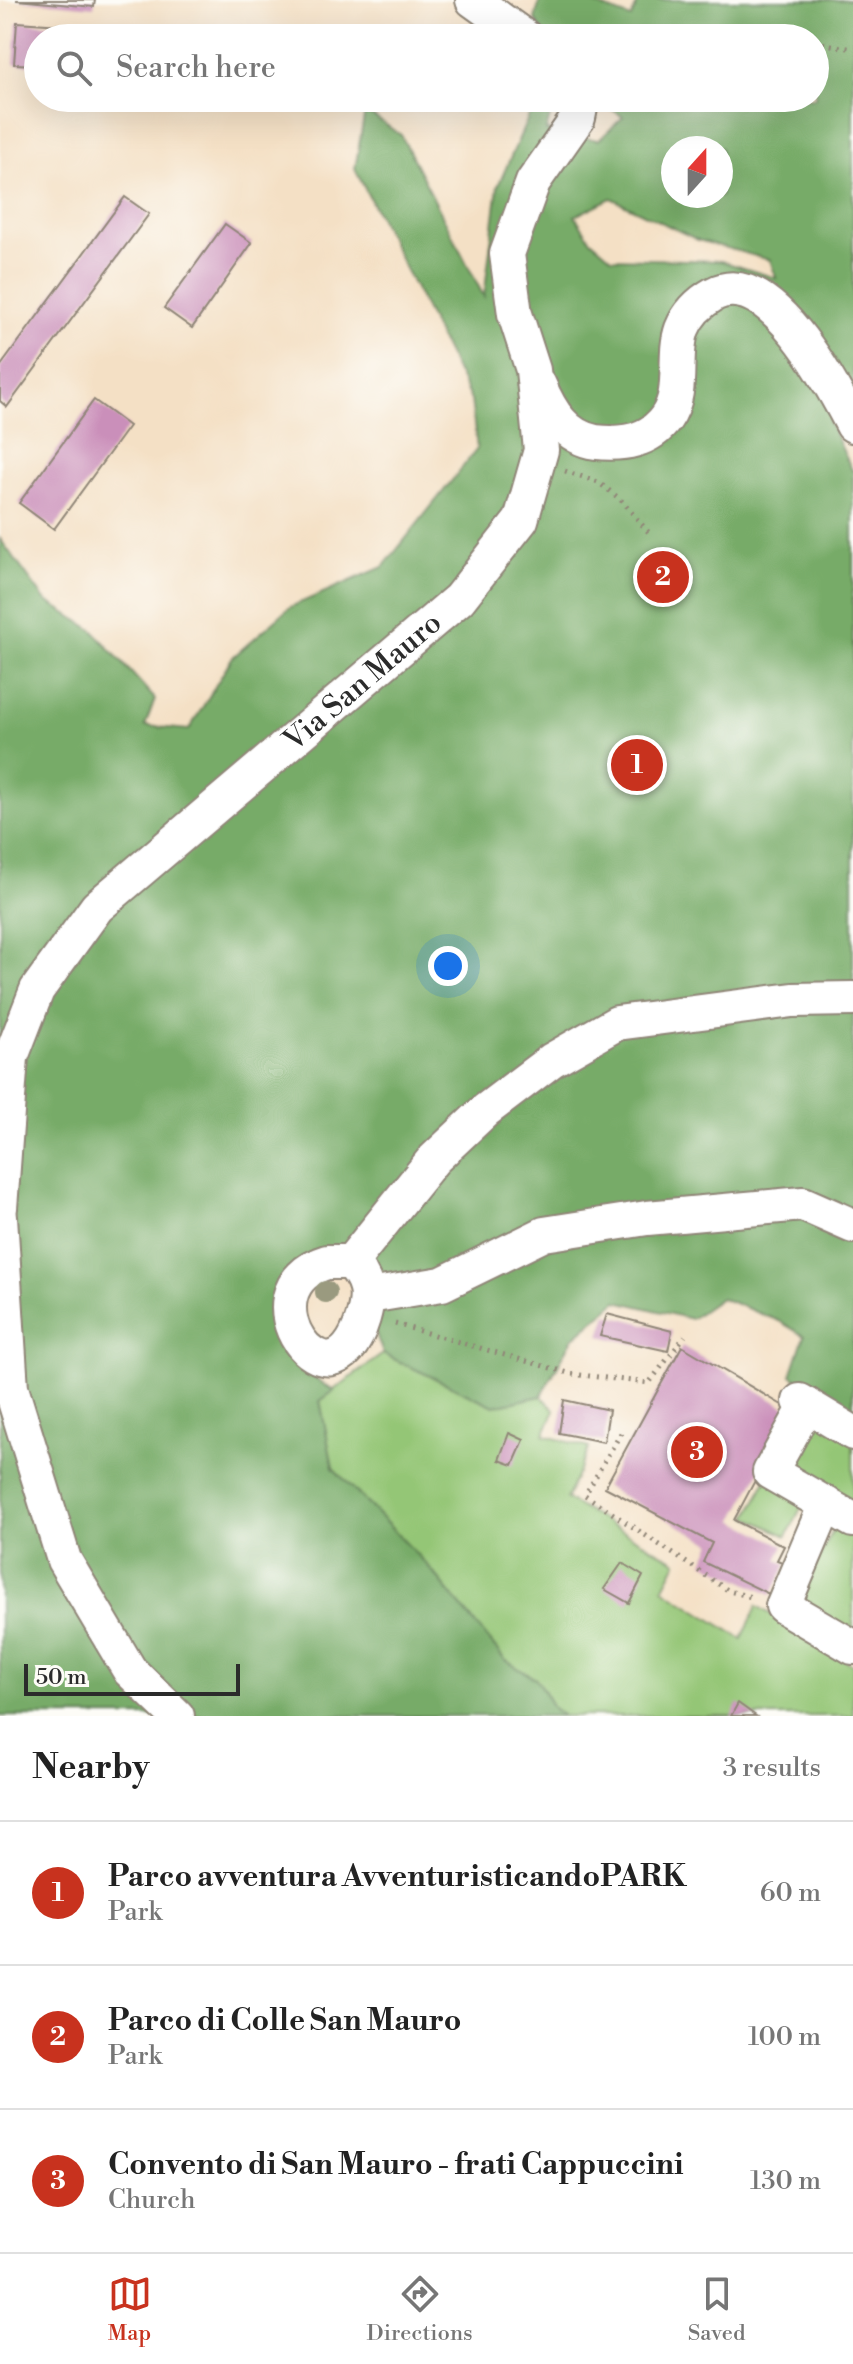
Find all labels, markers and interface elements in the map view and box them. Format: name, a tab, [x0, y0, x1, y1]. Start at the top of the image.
search box	[24, 24, 829, 112]
icon: search	[52, 46, 96, 90]
text: Search here	[116, 49, 276, 87]
north arrow	[661, 136, 733, 208]
pin: 2	[637, 547, 689, 607]
street label: Via San Mauro	[275, 604, 450, 761]
pin: 1	[611, 735, 663, 795]
your location	[428, 946, 468, 986]
pin: 3	[671, 1422, 723, 1482]
scale bar	[24, 1660, 240, 1696]
text: 50 m	[36, 1664, 87, 1691]
text: Nearby	[32, 1747, 150, 1789]
text: 3 results	[723, 1752, 821, 1784]
text: Parco avventura AvventuristicandoPARK	[108, 1858, 687, 1896]
text: 1	[52, 1877, 64, 1909]
text: 60 m	[760, 1877, 821, 1909]
text: Park	[108, 1896, 162, 1928]
text: Parco di Colle San Mauro	[108, 2002, 461, 2040]
text: 2	[50, 2021, 66, 2053]
text: 100 m	[748, 2021, 821, 2053]
text: Park	[108, 2040, 162, 2072]
text: Convento di San Mauro - frati Cappuccini	[108, 2146, 684, 2184]
text: 3	[50, 2165, 66, 2197]
text: 130 m	[750, 2165, 821, 2197]
text: Church	[108, 2184, 196, 2216]
tab: Map	[108, 2272, 152, 2347]
tab: Directions	[367, 2272, 473, 2347]
tab: Saved	[688, 2272, 745, 2347]

